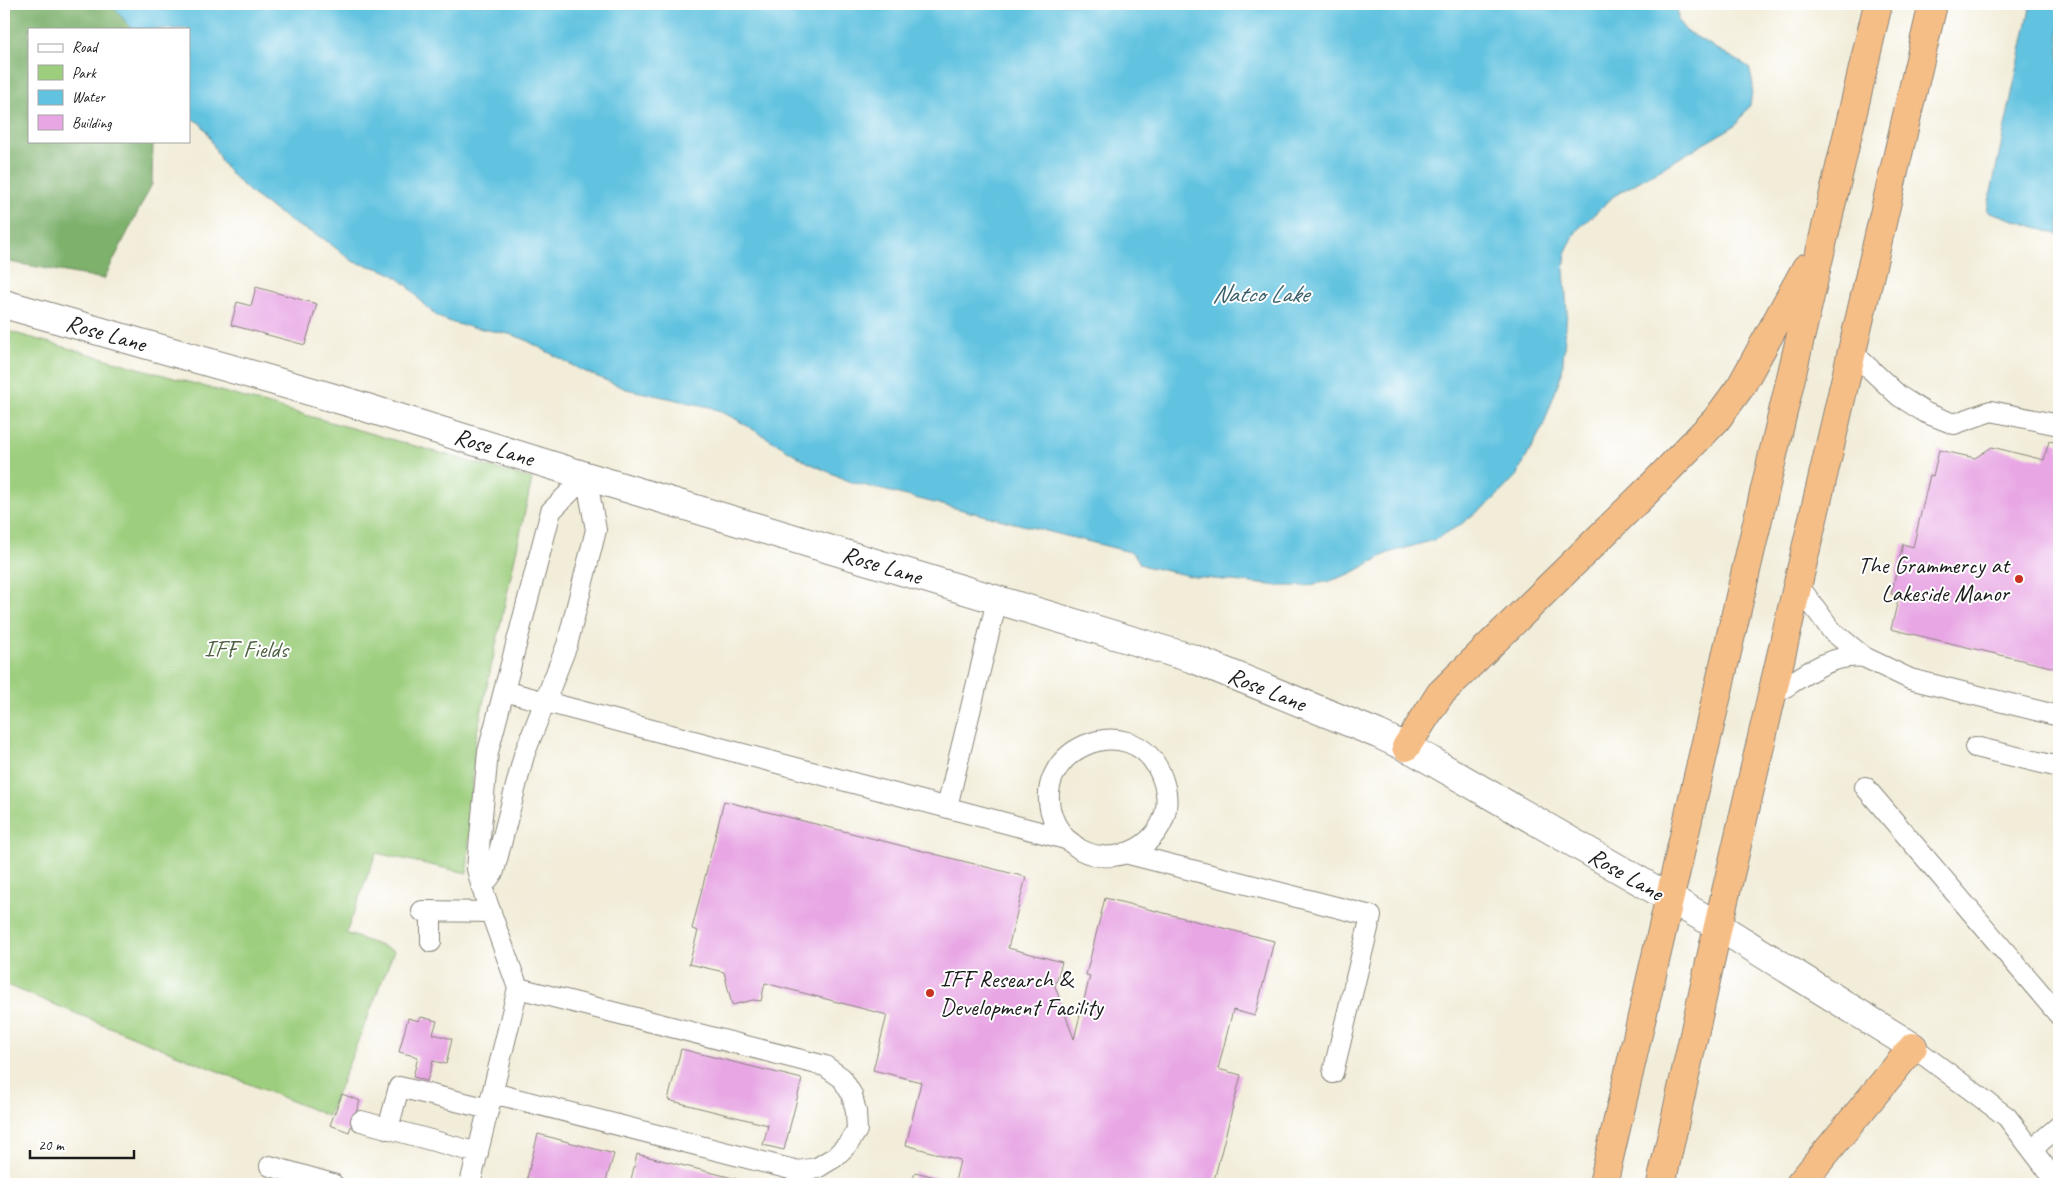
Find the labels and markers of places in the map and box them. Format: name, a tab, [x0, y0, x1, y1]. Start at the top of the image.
place label: The Grammercy at Lakeside Manor	[1858, 550, 2011, 608]
marker: The Grammercy at Lakeside Manor	[2013, 573, 2025, 585]
place label: IFF Research & Development Facility	[940, 964, 1104, 1022]
marker: IFF Research & Development Facility	[924, 987, 936, 999]

